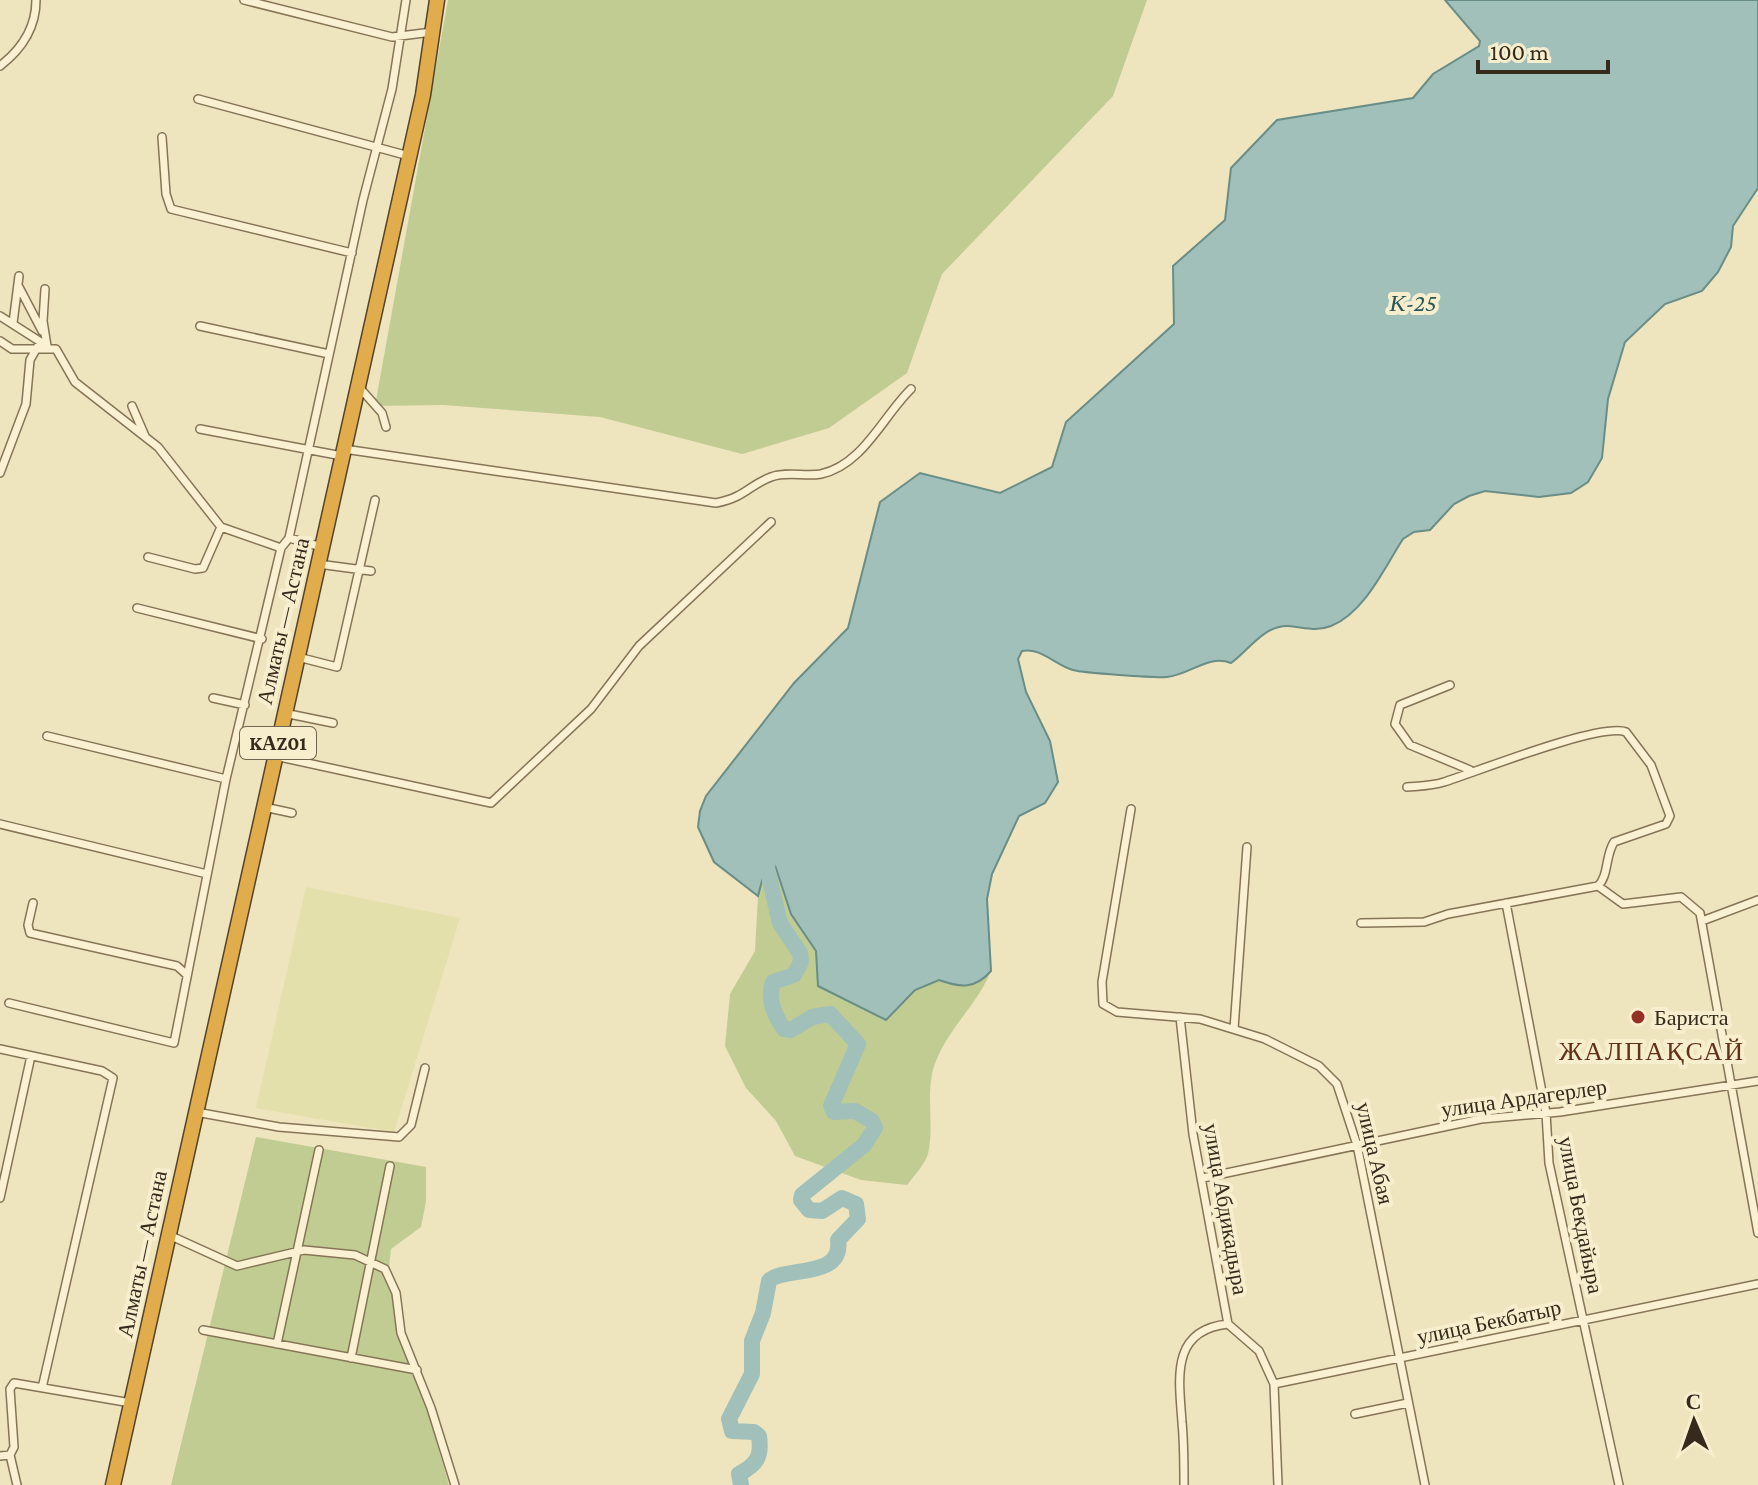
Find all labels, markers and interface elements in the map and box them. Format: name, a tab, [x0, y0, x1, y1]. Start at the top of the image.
scale bar	[1478, 24, 1608, 74]
text: 100 m	[1490, 38, 1549, 65]
water label: К-25	[1388, 289, 1437, 316]
street label: Алматы — Астана	[252, 535, 314, 707]
road number: KАZ01	[240, 727, 316, 759]
place label: Бариста	[1654, 1005, 1729, 1030]
marker: Бариста	[1629, 1008, 1647, 1026]
district label: ЖАЛПАҚСАЙ	[1559, 1037, 1745, 1066]
street label: улица Ардагерлер	[1440, 1074, 1608, 1122]
street label: улица Абая	[1351, 1099, 1399, 1207]
street label: улица Абдикадыра	[1199, 1121, 1253, 1297]
street label: улица Бекдайыра	[1553, 1134, 1609, 1296]
street label: Алматы — Астана	[112, 1168, 172, 1340]
street label: улица Бекбатыр	[1415, 1295, 1563, 1349]
north arrow	[1654, 1381, 1734, 1461]
text: С	[1685, 1389, 1702, 1414]

